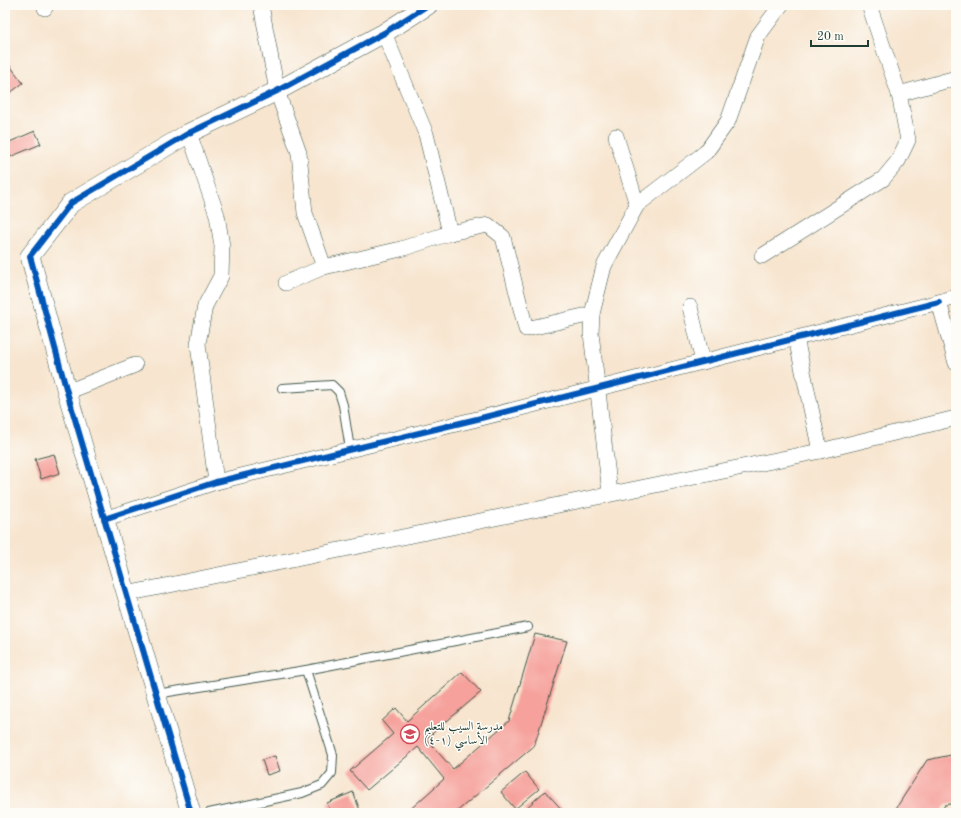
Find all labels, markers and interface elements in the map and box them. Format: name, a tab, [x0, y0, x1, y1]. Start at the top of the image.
scale bar	[811, 22, 868, 48]
text: 20 m	[817, 31, 844, 43]
place label: مدرسة السيب للتعليم الأساسي (١-٤)	[424, 721, 503, 751]
school or university icon: مدرسة السيب للتعليم الأساسي (١-٤)	[399, 723, 421, 745]

